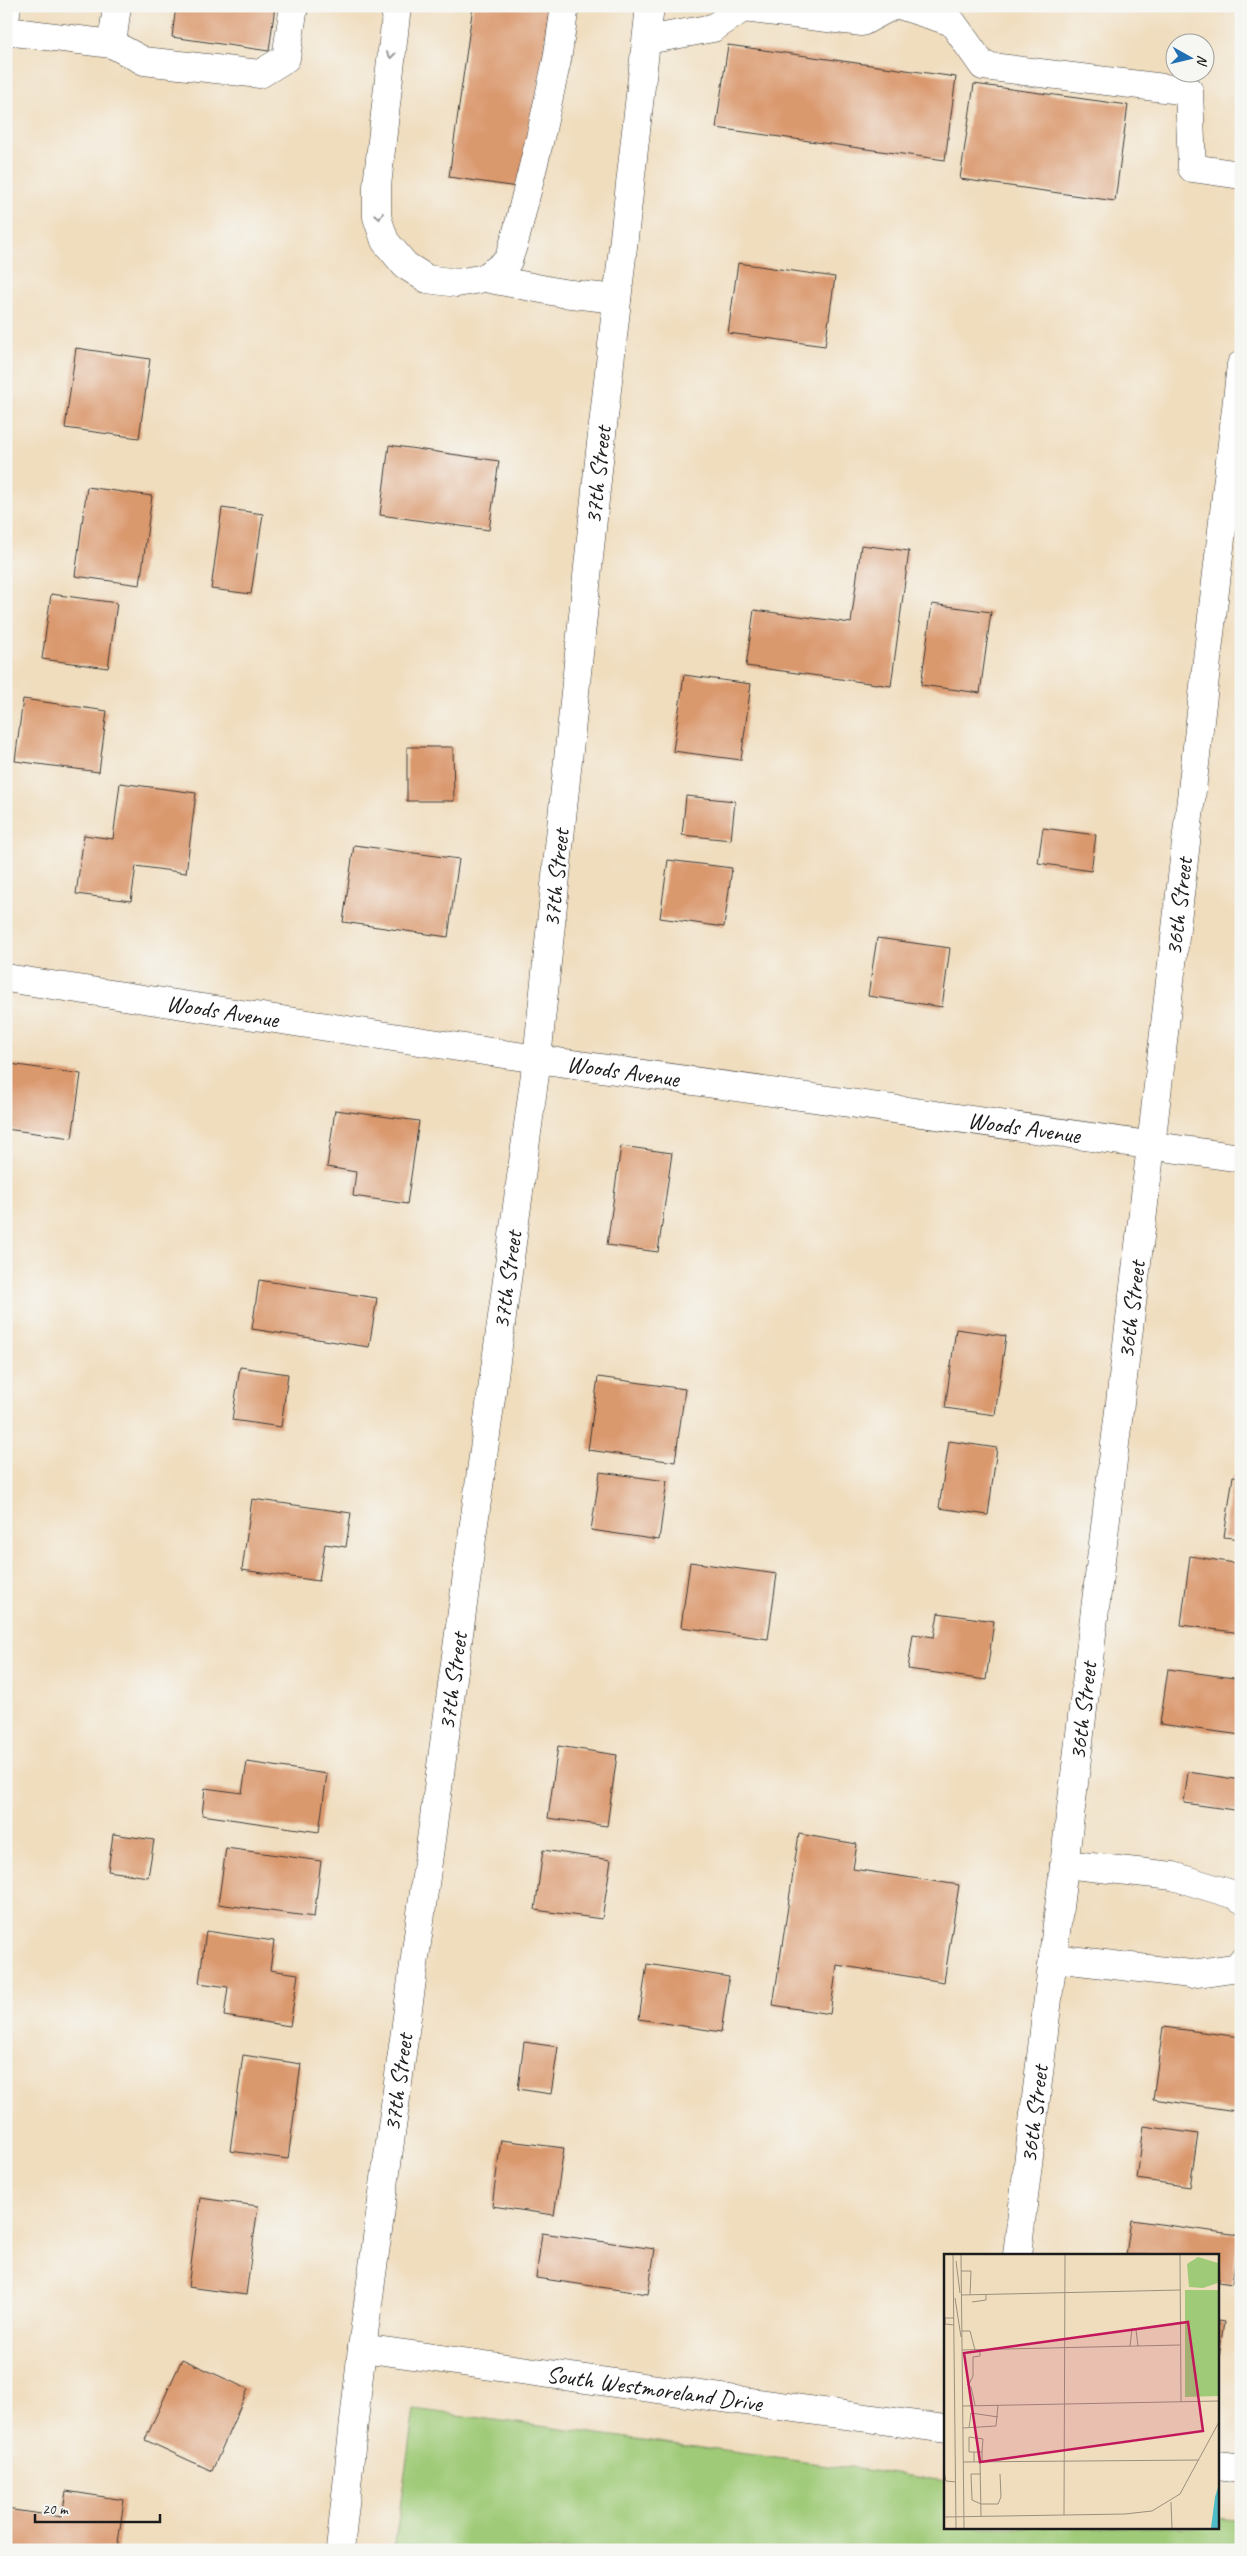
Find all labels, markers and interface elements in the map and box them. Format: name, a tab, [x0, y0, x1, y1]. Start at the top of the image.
north arrow	[1164, 32, 1214, 82]
one-way arrow	[386, 51, 397, 59]
text: N	[1193, 54, 1211, 68]
one-way arrow	[373, 212, 383, 221]
street label: 37th Street	[578, 423, 618, 526]
street label: 37th Street	[536, 826, 576, 928]
street label: 36th Street	[1158, 854, 1199, 957]
street label: Woods Avenue	[164, 988, 283, 1035]
street label: Woods Avenue	[565, 1048, 683, 1094]
street label: Woods Avenue	[966, 1105, 1084, 1151]
street label: 37th Street	[486, 1227, 529, 1331]
street label: 36th Street	[1110, 1257, 1152, 1360]
street label: 37th Street	[431, 1629, 474, 1732]
street label: 36th Street	[1062, 1658, 1104, 1761]
street label: 37th Street	[377, 2030, 420, 2133]
street label: 36th Street	[1013, 2061, 1055, 2165]
inset map	[944, 2254, 1220, 2528]
street label: South Westmoreland Drive	[544, 2359, 766, 2419]
scale bar	[35, 2491, 160, 2523]
text: 20 m	[42, 2500, 69, 2519]

